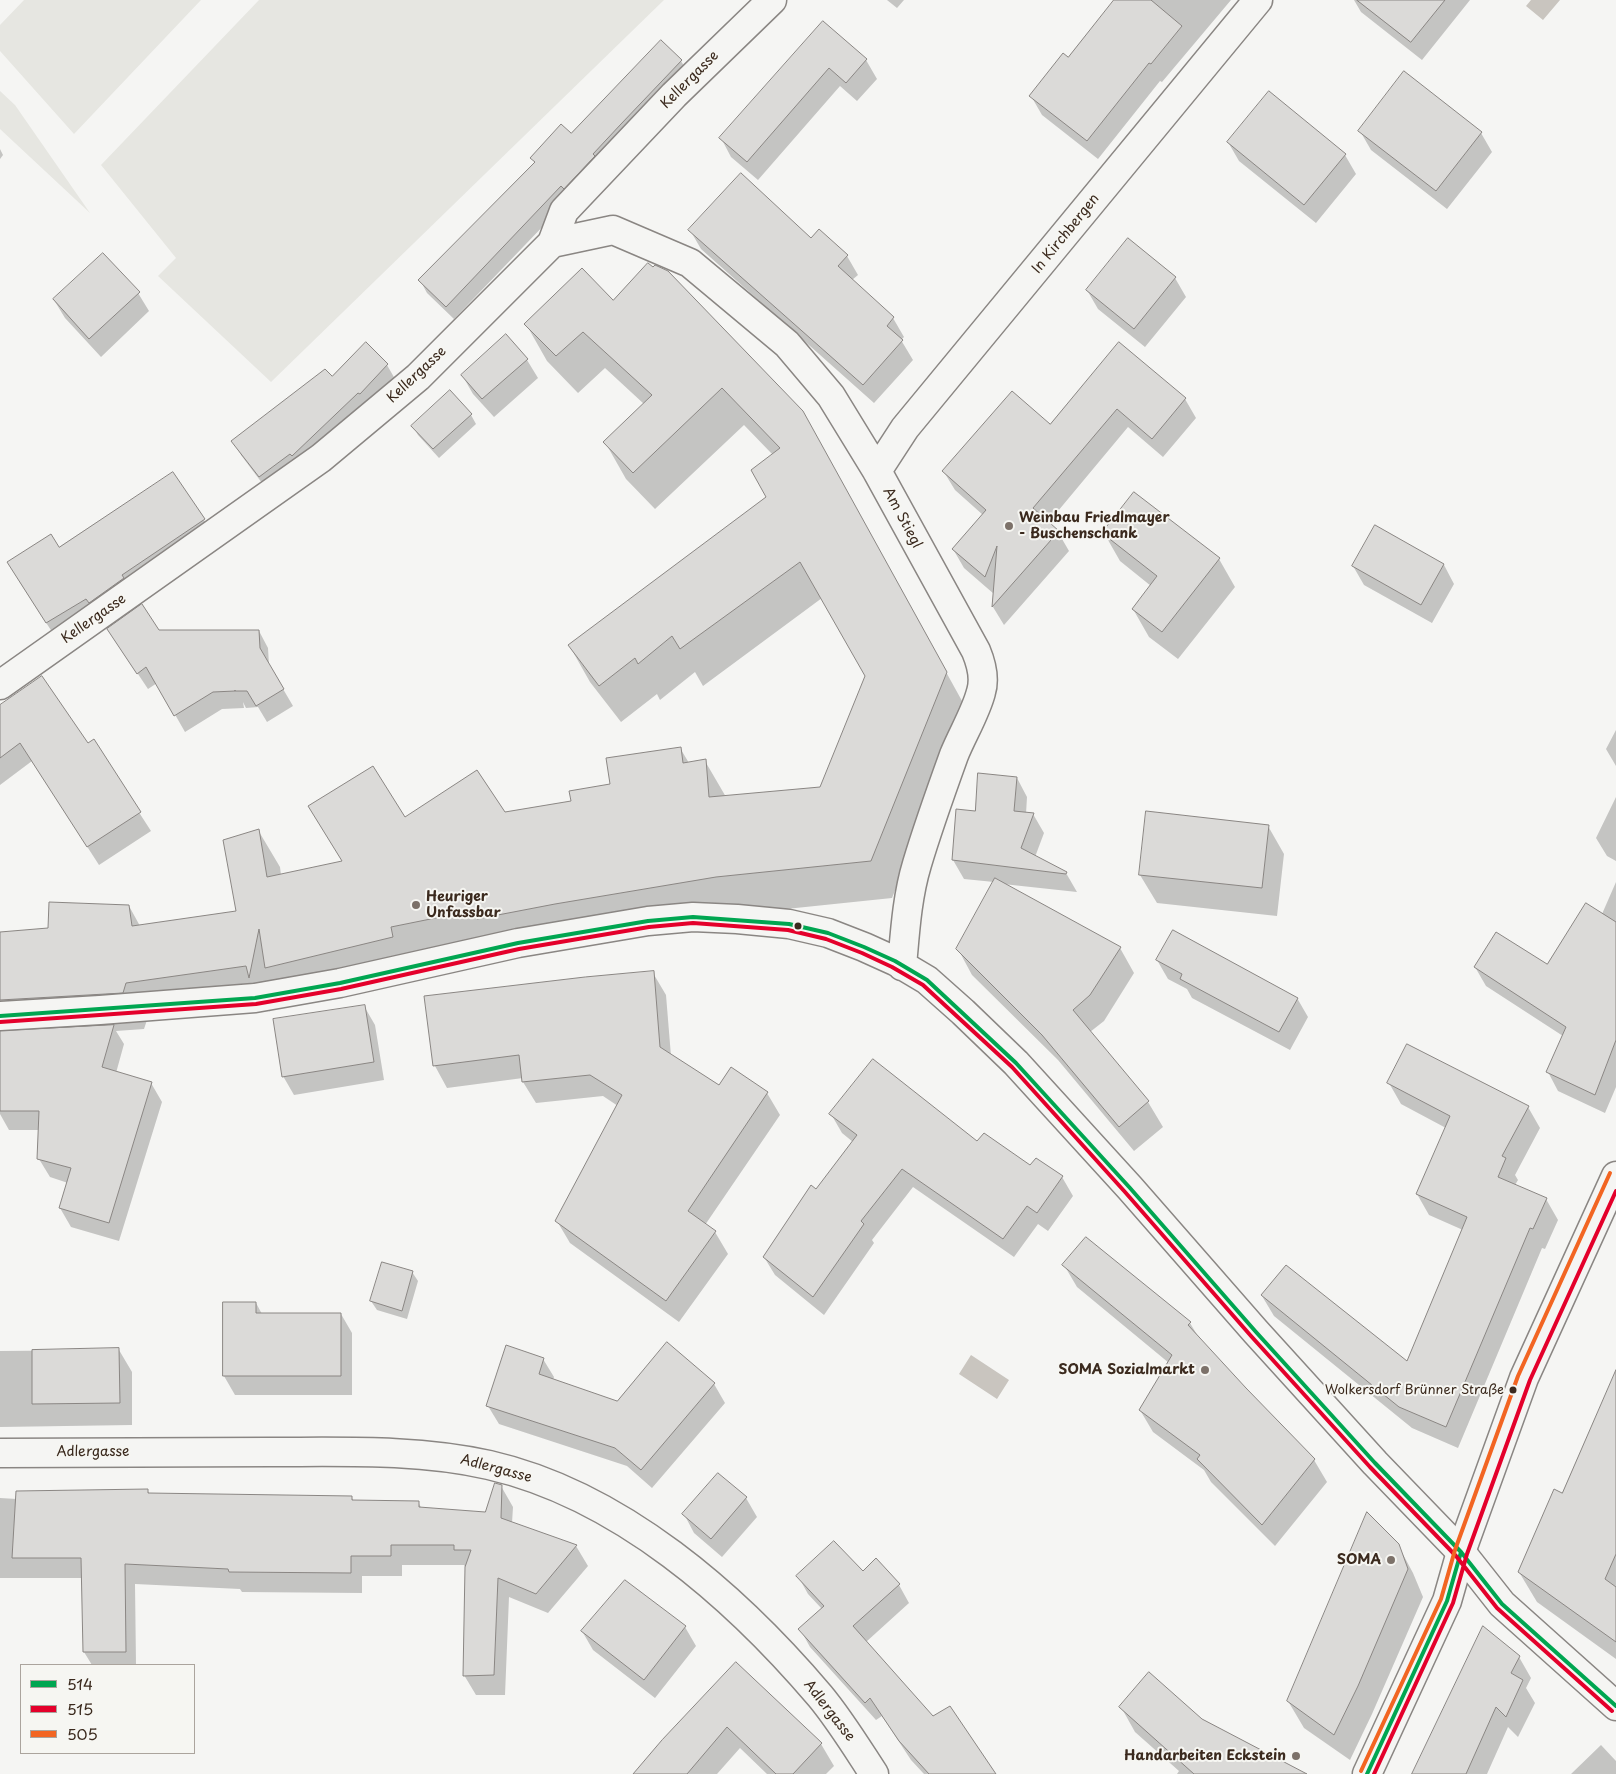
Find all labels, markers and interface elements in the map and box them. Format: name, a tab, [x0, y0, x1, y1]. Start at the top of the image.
street label: Kellergasse	[658, 48, 722, 112]
street label: In Kirchbergen	[1029, 191, 1103, 277]
street label: Kellergasse	[384, 343, 450, 407]
street label: Am Stiegl	[879, 485, 925, 551]
place label: Weinbau Friedlmayer - Buschenschank	[1019, 510, 1170, 542]
marker: Weinbau Friedlmayer - Buschenschank	[1003, 520, 1015, 532]
street label: Kellergasse	[58, 591, 130, 647]
place label: Heuriger Unfassbar	[426, 889, 501, 922]
marker: Heuriger Unfassbar	[410, 899, 422, 911]
unlabelled marker	[793, 921, 803, 931]
place label: SOMA Sozialmarkt	[1059, 1362, 1195, 1378]
marker: SOMA Sozialmarkt	[1199, 1364, 1211, 1376]
place label: Wolkersdorf Brünner Straße	[1325, 1382, 1504, 1398]
marker: Wolkersdorf Brünner Straße	[1508, 1385, 1518, 1395]
street label: Adlergasse	[56, 1444, 130, 1460]
street label: Adlergasse	[459, 1451, 533, 1487]
place label: SOMA	[1337, 1552, 1381, 1568]
marker: SOMA	[1385, 1554, 1397, 1566]
legend	[20, 1664, 195, 1754]
text: 514	[67, 1672, 93, 1695]
street label: Adlergasse	[800, 1677, 858, 1745]
text: 515	[67, 1697, 93, 1720]
text: 505	[67, 1722, 98, 1745]
place label: Handarbeiten Eckstein	[1124, 1748, 1286, 1764]
marker: Handarbeiten Eckstein	[1290, 1750, 1302, 1762]

